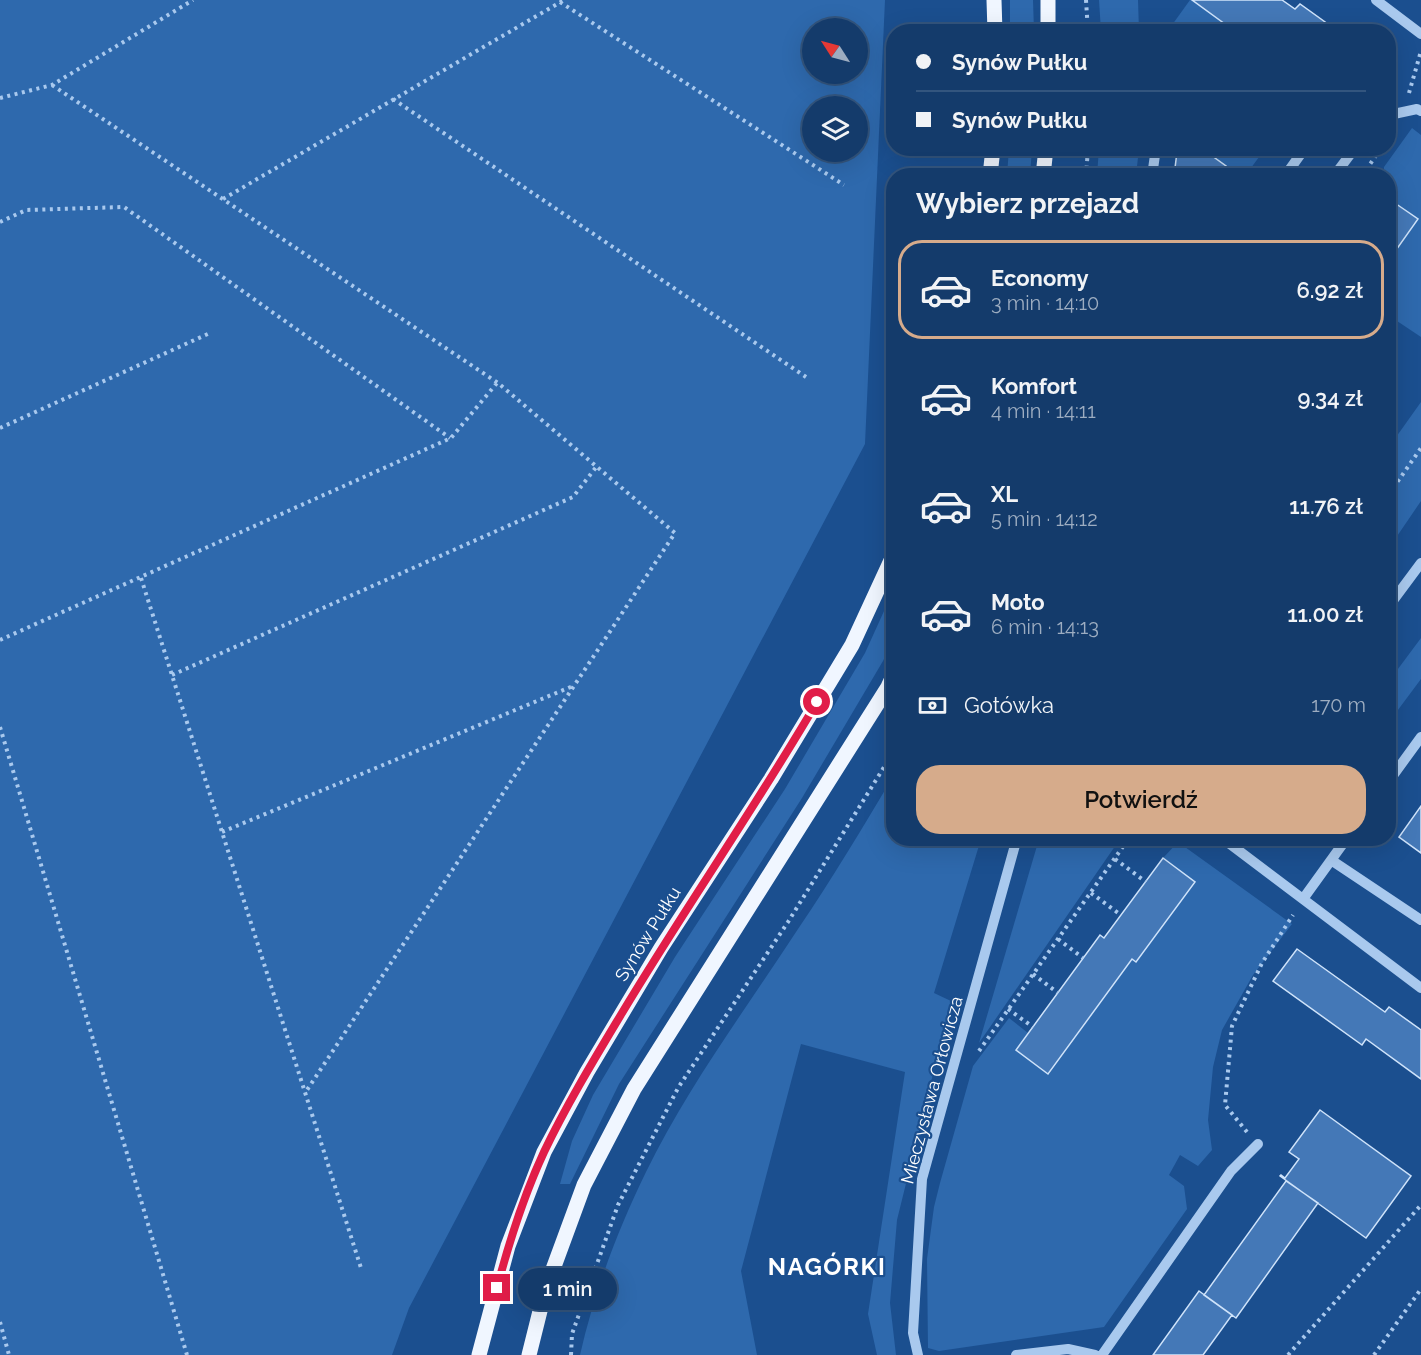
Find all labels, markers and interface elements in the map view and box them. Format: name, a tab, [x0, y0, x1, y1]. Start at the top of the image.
north arrow	[802, 18, 868, 84]
map controls	[802, 18, 868, 162]
text: Synów Pułku	[952, 49, 1087, 75]
button: layers	[802, 96, 868, 162]
text: Synów Pułku	[952, 107, 1087, 133]
text: Wybierz przejazd	[916, 188, 1139, 219]
icon: car	[919, 263, 973, 317]
text: Economy	[991, 265, 1089, 291]
text: 6.92 zł	[1296, 277, 1363, 303]
text: 3 min · 14:10	[991, 291, 1099, 315]
icon: car	[919, 371, 973, 425]
text: Komfort	[991, 373, 1077, 399]
text: 9.34 zł	[1297, 385, 1363, 411]
text: 4 min · 14:11	[991, 399, 1096, 423]
icon: car	[919, 479, 973, 533]
text: XL	[991, 481, 1018, 507]
text: 11.76 zł	[1289, 493, 1363, 519]
text: 5 min · 14:12	[991, 507, 1098, 531]
icon: car	[919, 587, 973, 641]
text: Moto	[991, 589, 1045, 615]
text: 11.00 zł	[1287, 601, 1363, 627]
text: 6 min · 14:13	[991, 615, 1099, 639]
route start	[803, 688, 830, 715]
icon: cash	[916, 689, 949, 722]
text: Gotówka	[964, 692, 1054, 718]
text: 170 m	[1311, 693, 1366, 717]
button: Potwierdź	[916, 765, 1366, 834]
street label: Synów Pułku	[610, 883, 685, 985]
street label: Mieczysława Orłowicza	[896, 994, 967, 1186]
district label: NAGÓRKI	[768, 1252, 886, 1281]
callout: 1 min	[518, 1267, 617, 1309]
route end	[483, 1274, 510, 1301]
text: 1 min	[543, 1277, 592, 1301]

